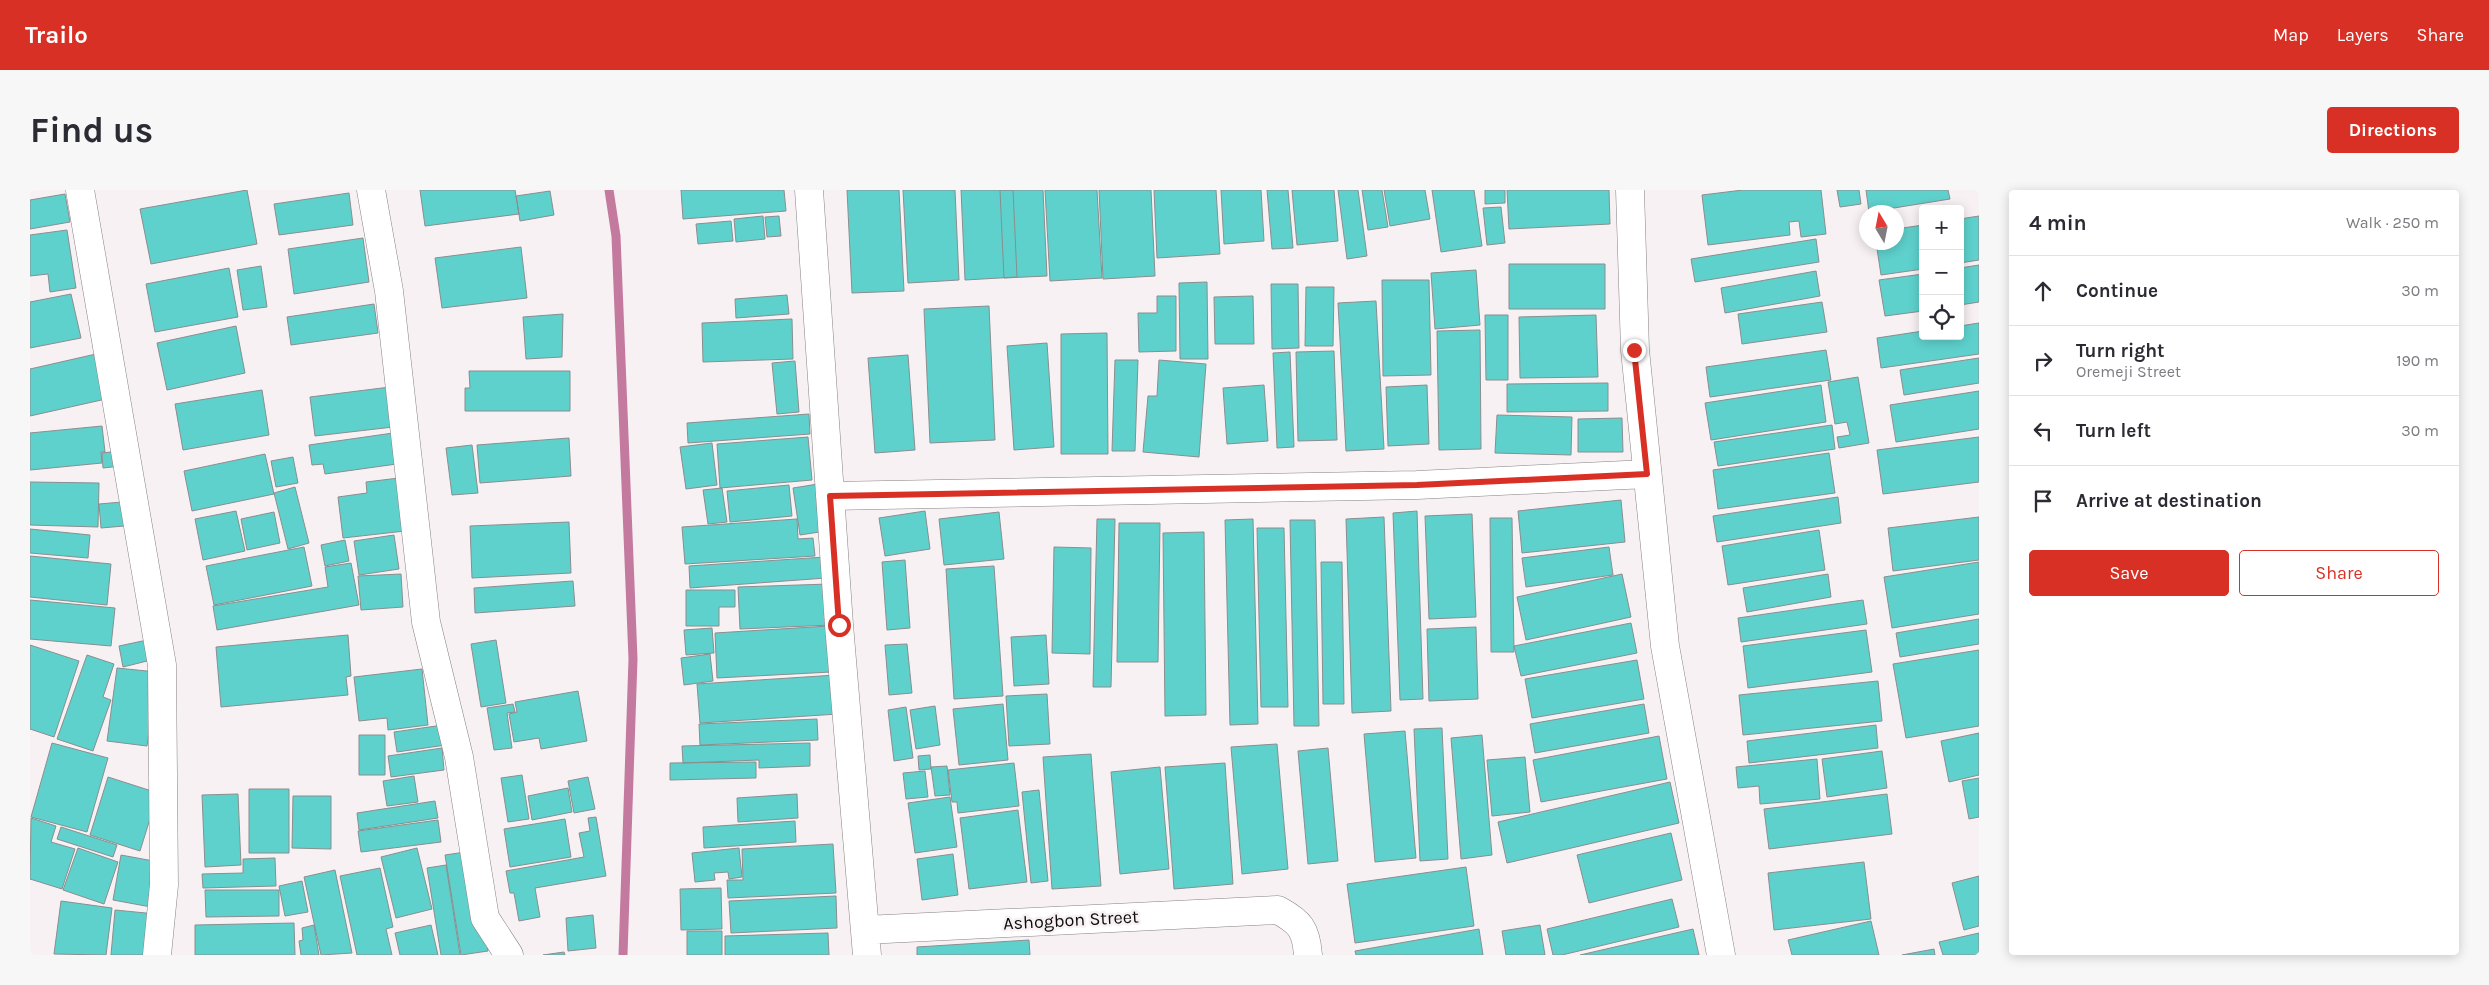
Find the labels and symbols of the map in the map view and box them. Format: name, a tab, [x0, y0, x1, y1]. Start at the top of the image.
north arrow	[1859, 205, 1904, 250]
route end	[1623, 339, 1646, 362]
route start	[828, 614, 851, 637]
street label: Ashogbon Street	[1003, 905, 1140, 935]

